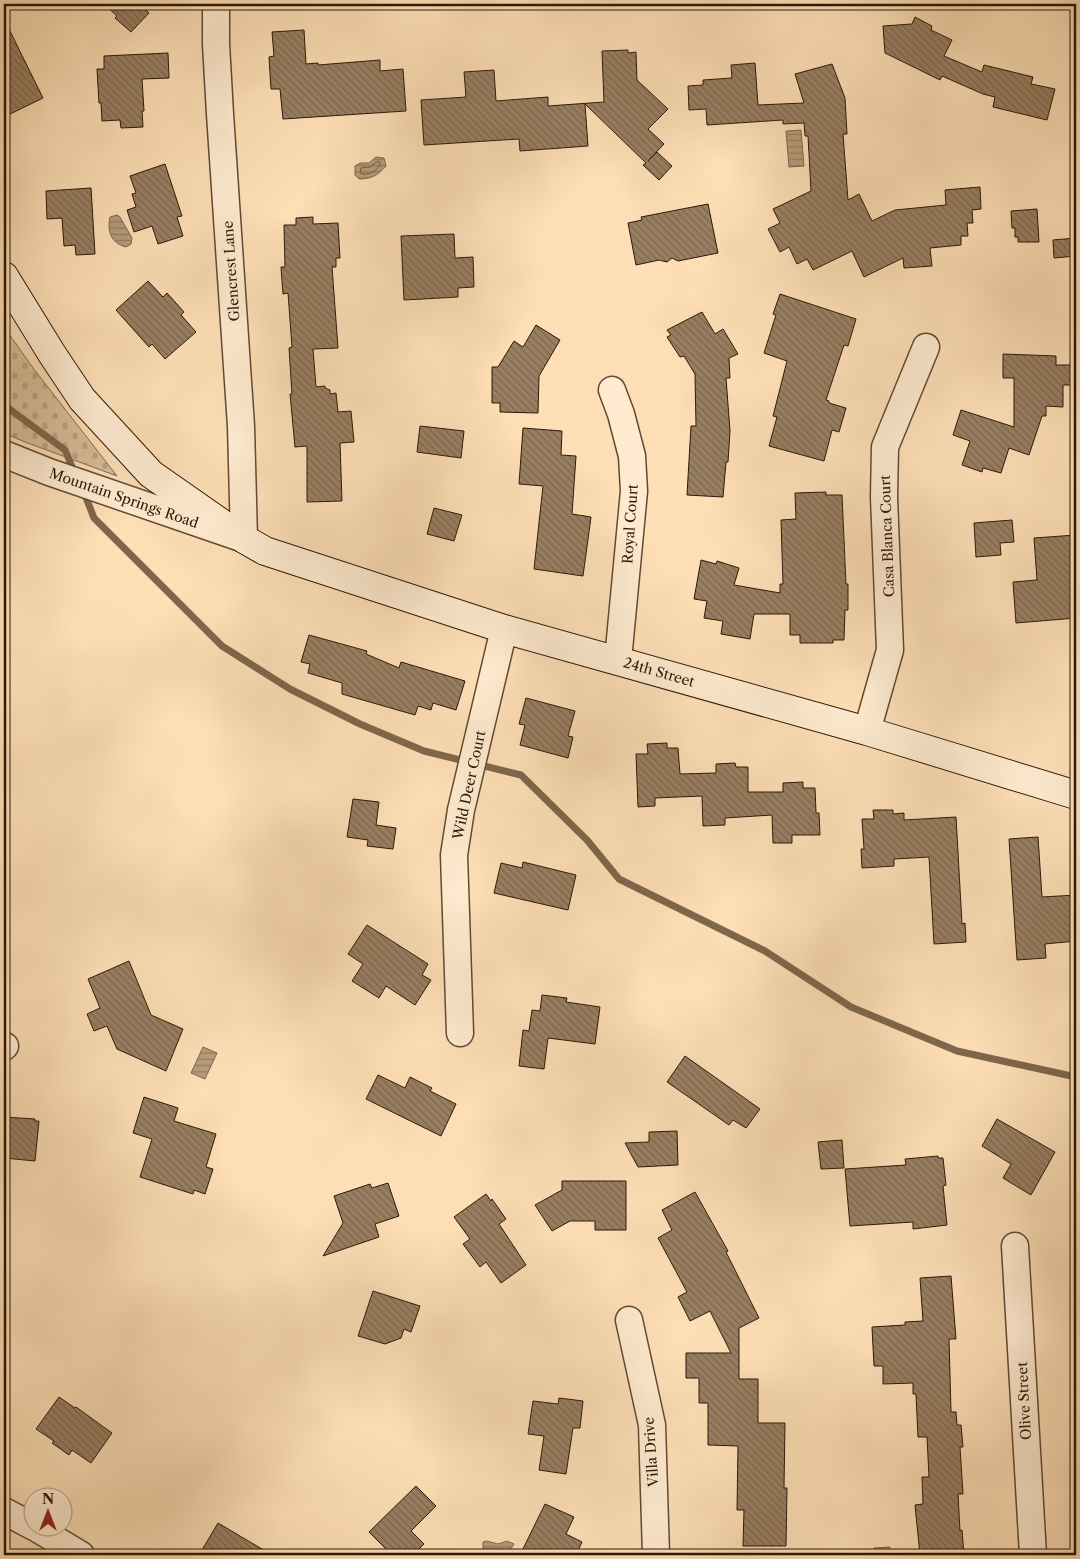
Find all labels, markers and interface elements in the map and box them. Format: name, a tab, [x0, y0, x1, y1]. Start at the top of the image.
street label: Glencrest Lane	[218, 220, 243, 322]
street label: Mountain Springs Road	[47, 464, 201, 532]
street label: Casa Blanca Court	[876, 475, 898, 597]
street label: Royal Court	[618, 483, 642, 564]
street label: 24th Street	[621, 653, 697, 691]
street label: Wild Deer Court	[448, 729, 489, 842]
street label: Olive Street	[1013, 1361, 1035, 1441]
street label: Villa Drive	[640, 1416, 662, 1489]
north arrow	[22, 1486, 72, 1536]
text: N	[42, 1490, 54, 1508]

